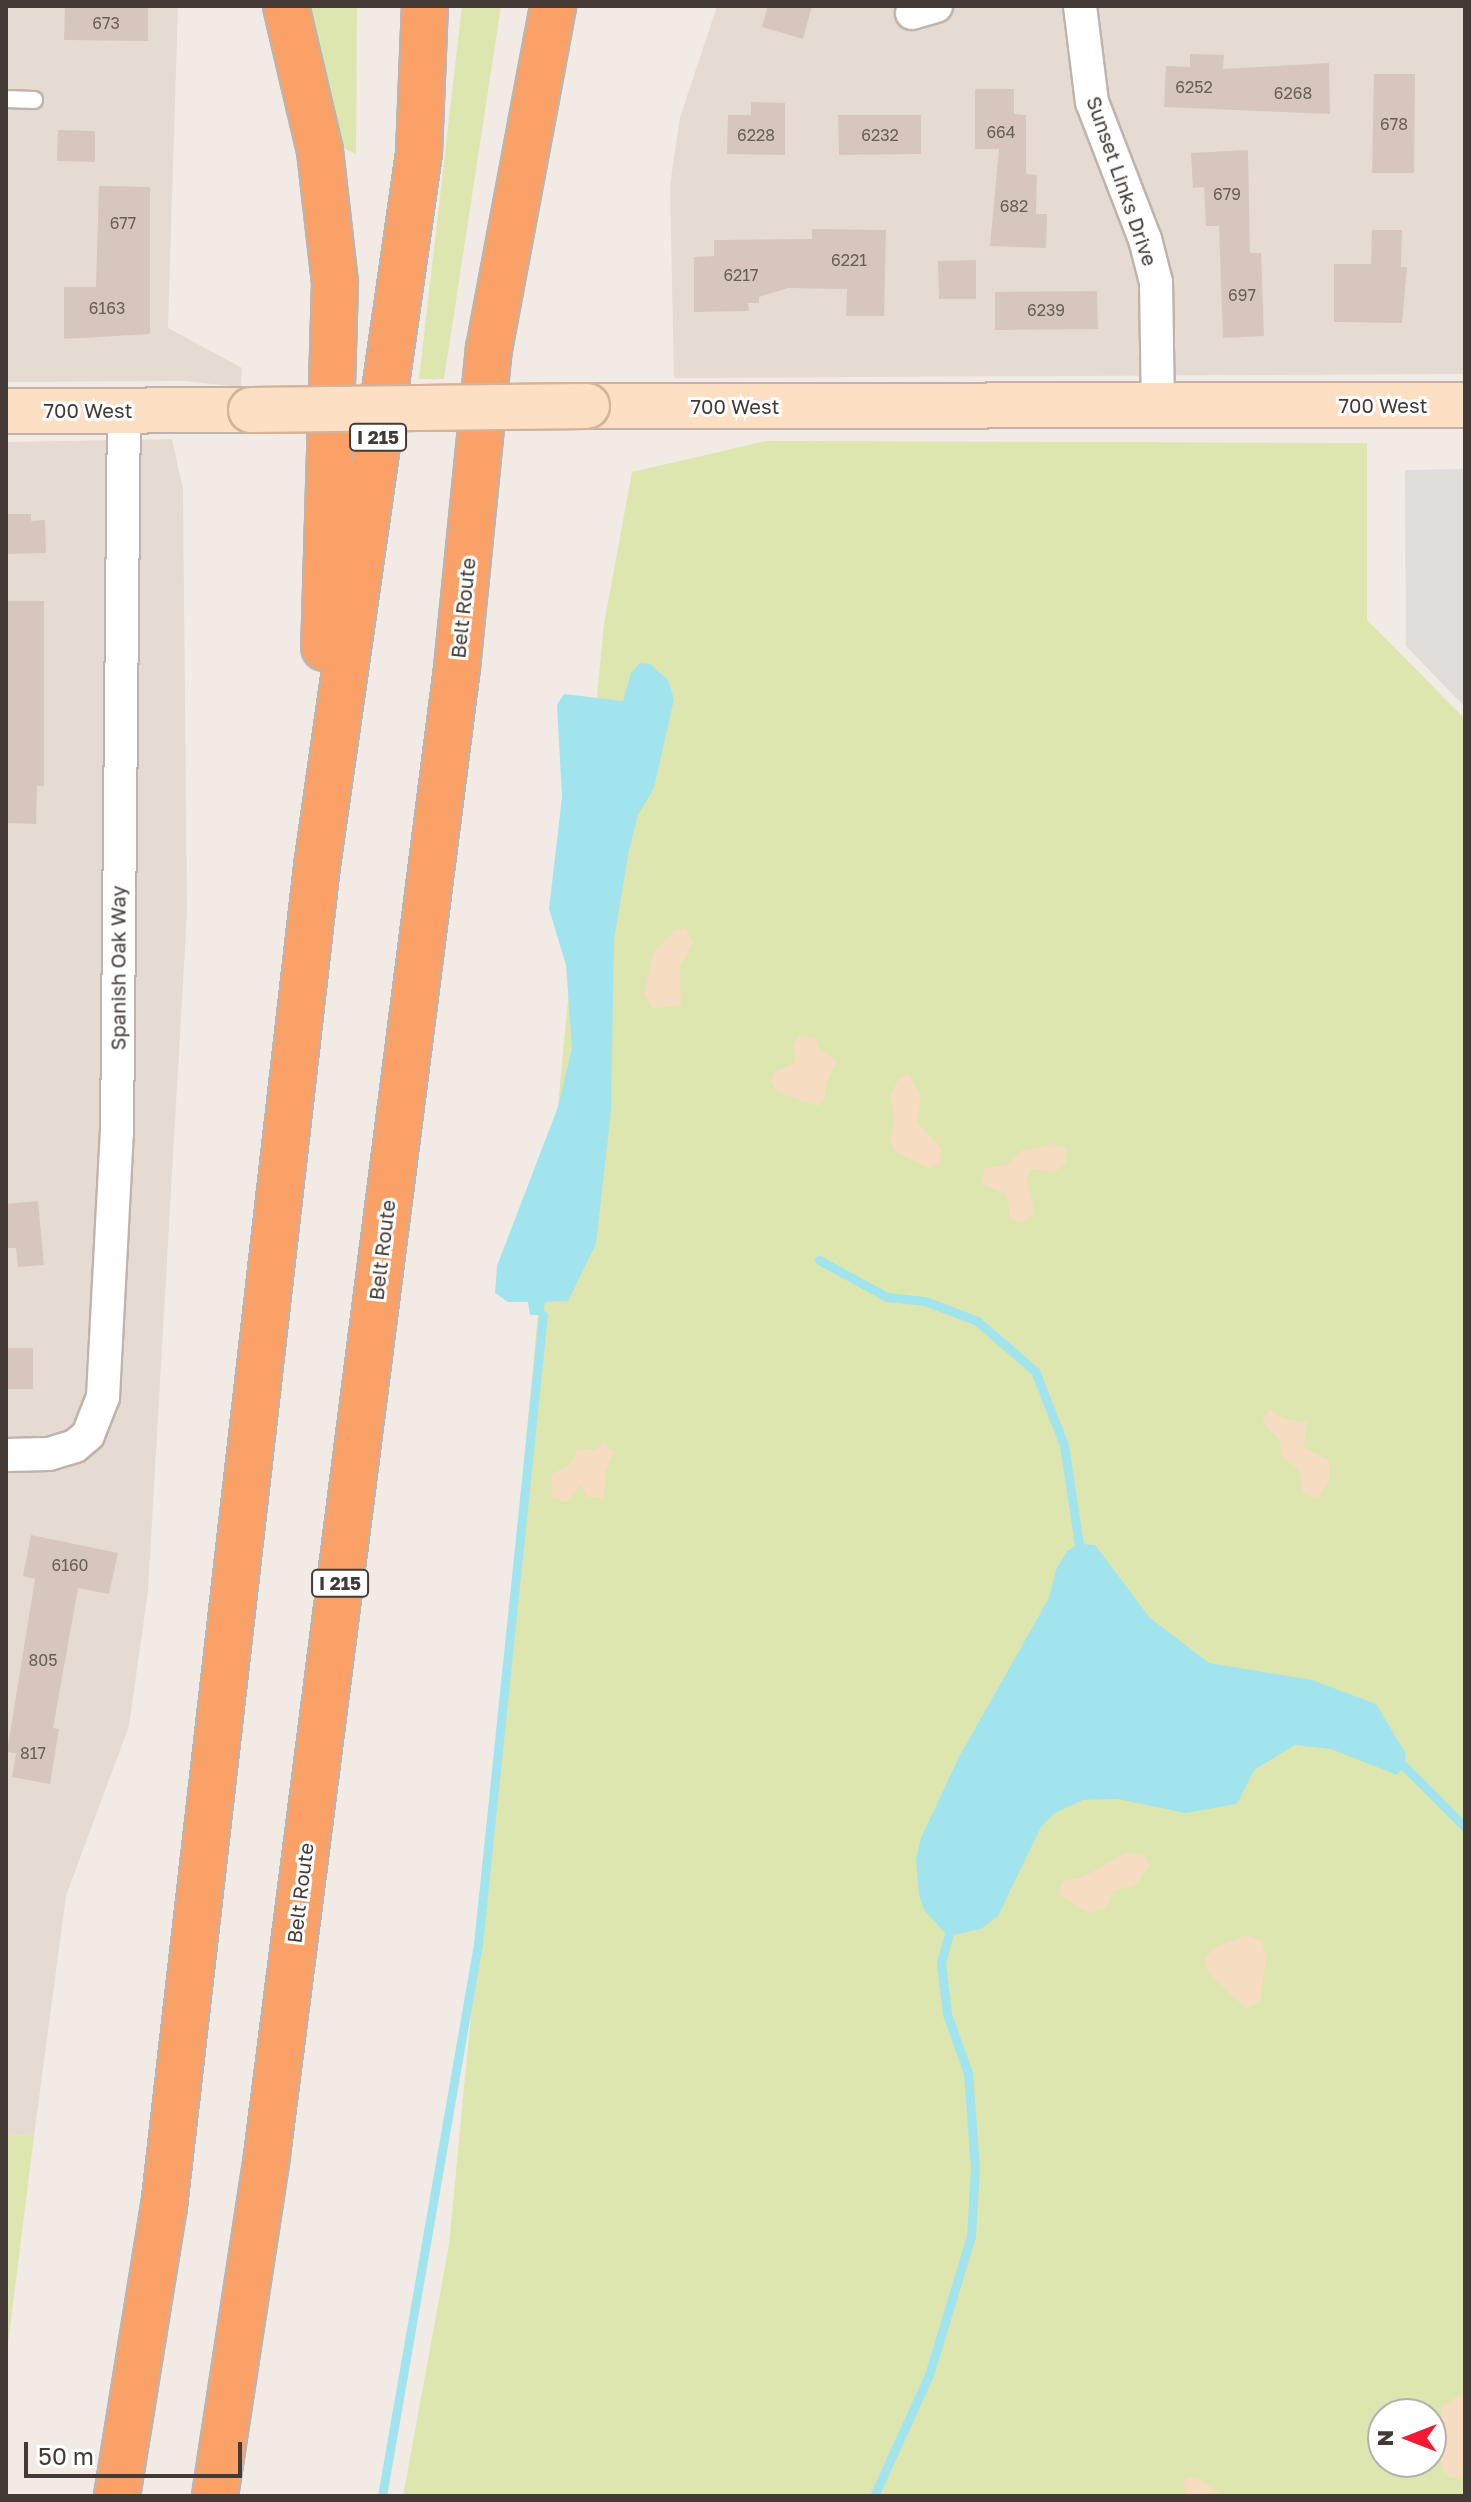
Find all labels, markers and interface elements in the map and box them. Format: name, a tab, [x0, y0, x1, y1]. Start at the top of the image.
house number: 673	[92, 13, 120, 33]
house number: 6252	[1175, 77, 1213, 97]
house number: 6268	[1274, 83, 1312, 103]
street label: Sunset Links Drive	[1082, 93, 1162, 269]
house number: 678	[1380, 114, 1408, 134]
house number: 664	[986, 122, 1016, 142]
house number: 6228	[737, 125, 775, 145]
house number: 6232	[861, 125, 899, 145]
house number: 679	[1213, 184, 1241, 204]
house number: 682	[1000, 196, 1028, 216]
house number: 677	[110, 213, 136, 233]
house number: 6221	[831, 250, 867, 270]
house number: 6217	[723, 265, 759, 285]
house number: 697	[1228, 285, 1256, 305]
house number: 6163	[89, 298, 125, 318]
house number: 6239	[1027, 300, 1065, 320]
street label: 700 West	[1339, 393, 1427, 417]
street label: 700 West	[691, 394, 779, 418]
street label: 700 West	[44, 398, 132, 422]
road number: I 215	[348, 423, 408, 451]
street label: Belt Route	[446, 556, 480, 660]
street label: Spanish Oak Way	[106, 886, 130, 1050]
street label: Belt Route	[364, 1198, 400, 1302]
house number: 6160	[51, 1555, 89, 1575]
road number: I 215	[310, 1569, 370, 1597]
house number: 805	[29, 1650, 57, 1670]
house number: 817	[20, 1743, 46, 1763]
street label: Belt Route	[282, 1841, 318, 1945]
north arrow	[1367, 2398, 1447, 2478]
scale bar	[28, 2426, 246, 2476]
text: N	[1371, 2430, 1398, 2446]
text: 50 m	[38, 2441, 94, 2470]

